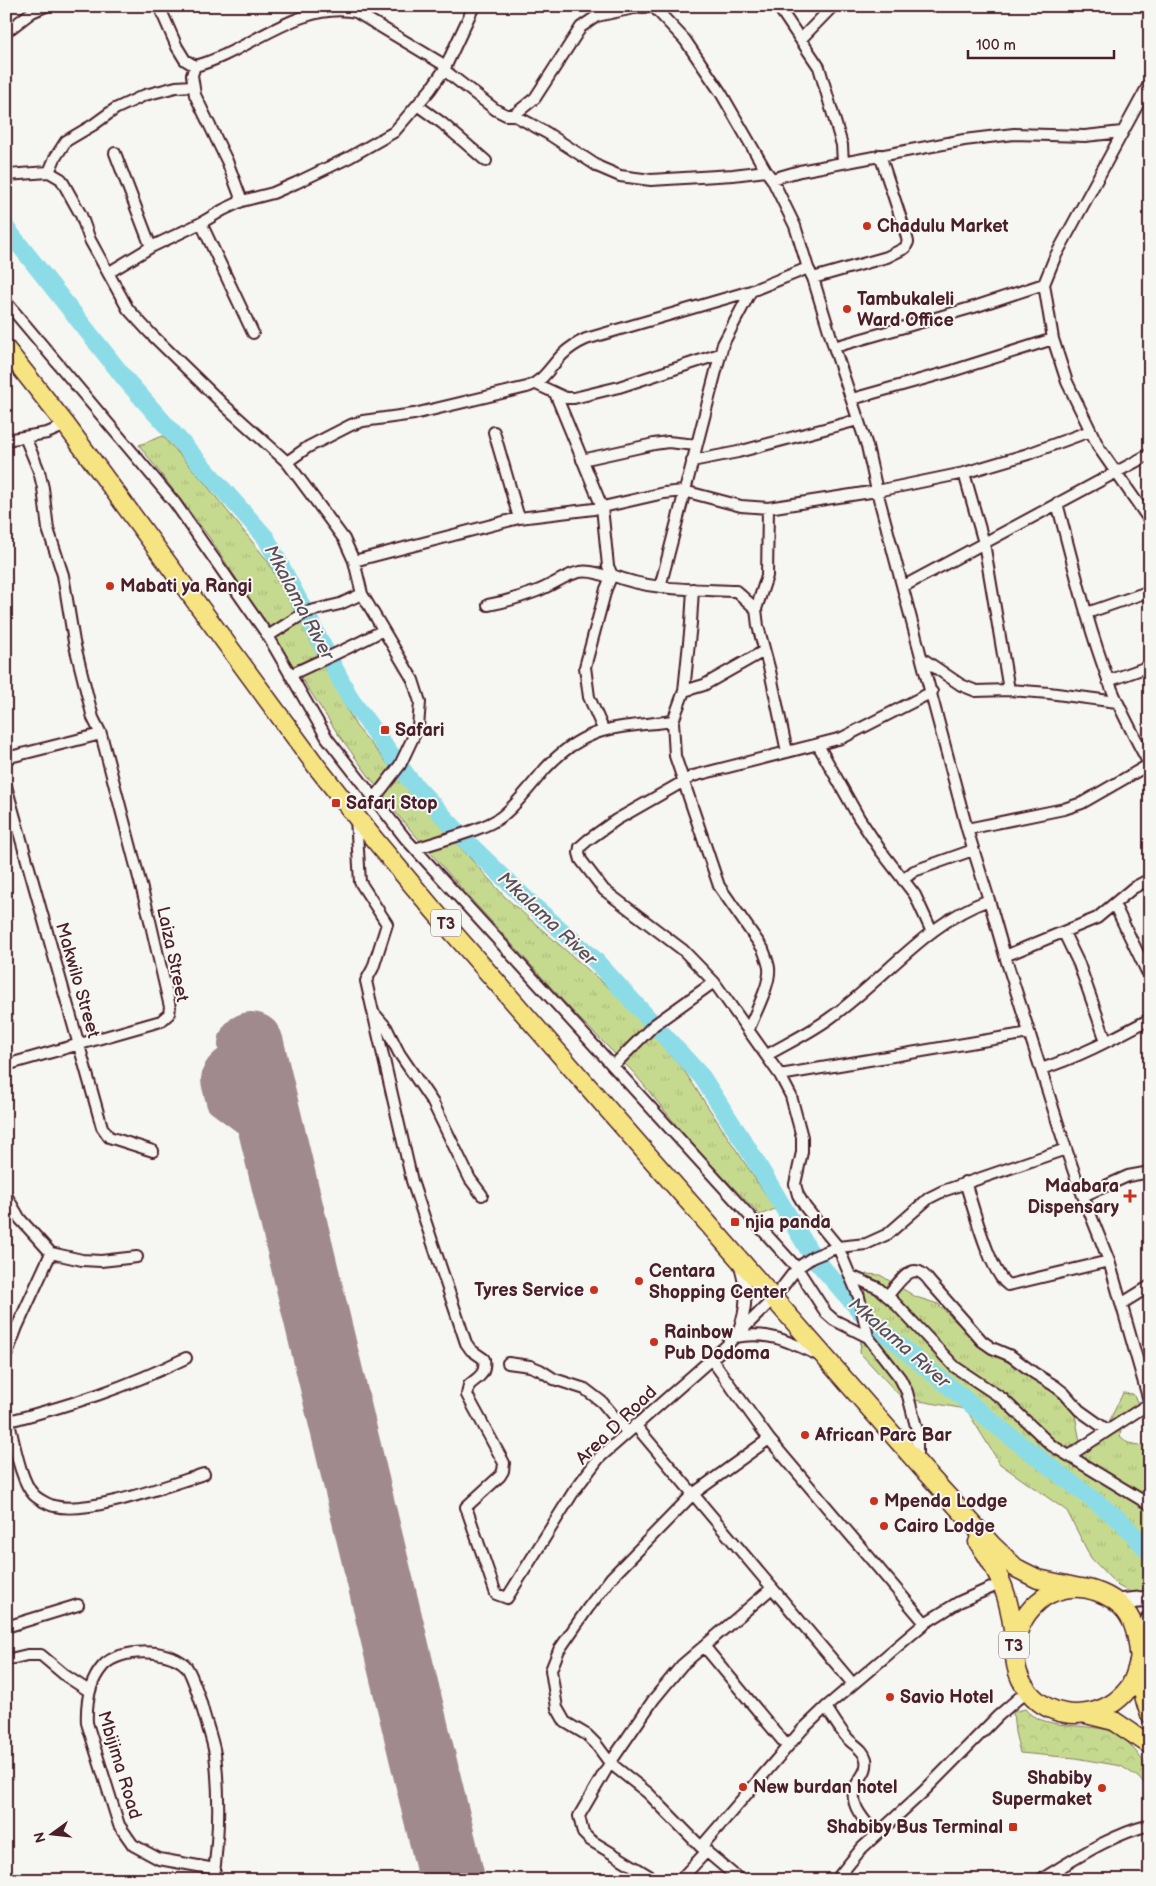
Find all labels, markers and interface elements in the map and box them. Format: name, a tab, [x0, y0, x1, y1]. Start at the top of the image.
scale bar	[968, 28, 1115, 60]
text: 100 m	[976, 36, 1016, 55]
place label: Chadulu Market	[877, 216, 1009, 237]
marker: Chadulu Market	[861, 220, 873, 232]
place label: Tambukaleli Ward Office	[857, 289, 954, 331]
marker: Tambukaleli Ward Office	[841, 303, 853, 315]
water label: Mkalama River	[259, 541, 339, 665]
place label: Mabati ya Rangi	[120, 576, 252, 597]
marker: Mabati ya Rangi	[104, 580, 116, 592]
place label: Safari	[395, 720, 444, 741]
marker: Safari	[379, 724, 391, 736]
place label: Safari Stop	[346, 793, 438, 814]
marker: Safari Stop	[330, 797, 342, 809]
water label: Mkalama River	[493, 867, 602, 972]
street label: Laiza Street	[152, 905, 193, 1004]
road number: T3	[431, 910, 461, 936]
street label: Makwilo Street	[51, 920, 104, 1041]
place label: Maabara Dispensary	[1028, 1176, 1120, 1218]
marker: Maabara Dispensary	[1123, 1189, 1137, 1203]
place label: njia panda	[745, 1212, 831, 1233]
marker: njia panda	[729, 1216, 741, 1228]
place label: Centara Shopping Center	[649, 1261, 787, 1303]
marker: Centara Shopping Center	[633, 1275, 645, 1287]
place label: Tyres Service	[474, 1280, 584, 1301]
marker: Tyres Service	[588, 1284, 600, 1296]
water label: Mkalama River	[844, 1293, 955, 1394]
place label: Rainbow Pub Dodoma	[664, 1322, 770, 1364]
marker: Rainbow Pub Dodoma	[648, 1336, 660, 1348]
street label: Area D Road	[572, 1382, 661, 1469]
place label: African Parc Bar	[814, 1425, 952, 1446]
marker: African Parc Bar	[799, 1429, 811, 1441]
place label: Mpenda Lodge	[884, 1491, 1007, 1512]
marker: Mpenda Lodge	[868, 1495, 880, 1507]
place label: Cairo Lodge	[894, 1516, 995, 1537]
marker: Cairo Lodge	[878, 1520, 890, 1532]
road number: T3	[999, 1632, 1029, 1658]
place label: Savio Hotel	[900, 1687, 994, 1708]
marker: Savio Hotel	[884, 1691, 896, 1703]
street label: Mbijima Road	[93, 1709, 146, 1822]
place label: Shabiby Supermaket	[992, 1768, 1093, 1810]
place label: New burdan hotel	[753, 1777, 897, 1798]
marker: New burdan hotel	[737, 1781, 749, 1793]
marker: Shabiby Supermaket	[1096, 1782, 1108, 1794]
north arrow	[28, 1808, 78, 1858]
place label: Shabiby Bus Terminal	[827, 1817, 1003, 1838]
marker: Shabiby Bus Terminal	[1007, 1821, 1019, 1833]
text: N	[30, 1830, 49, 1845]

